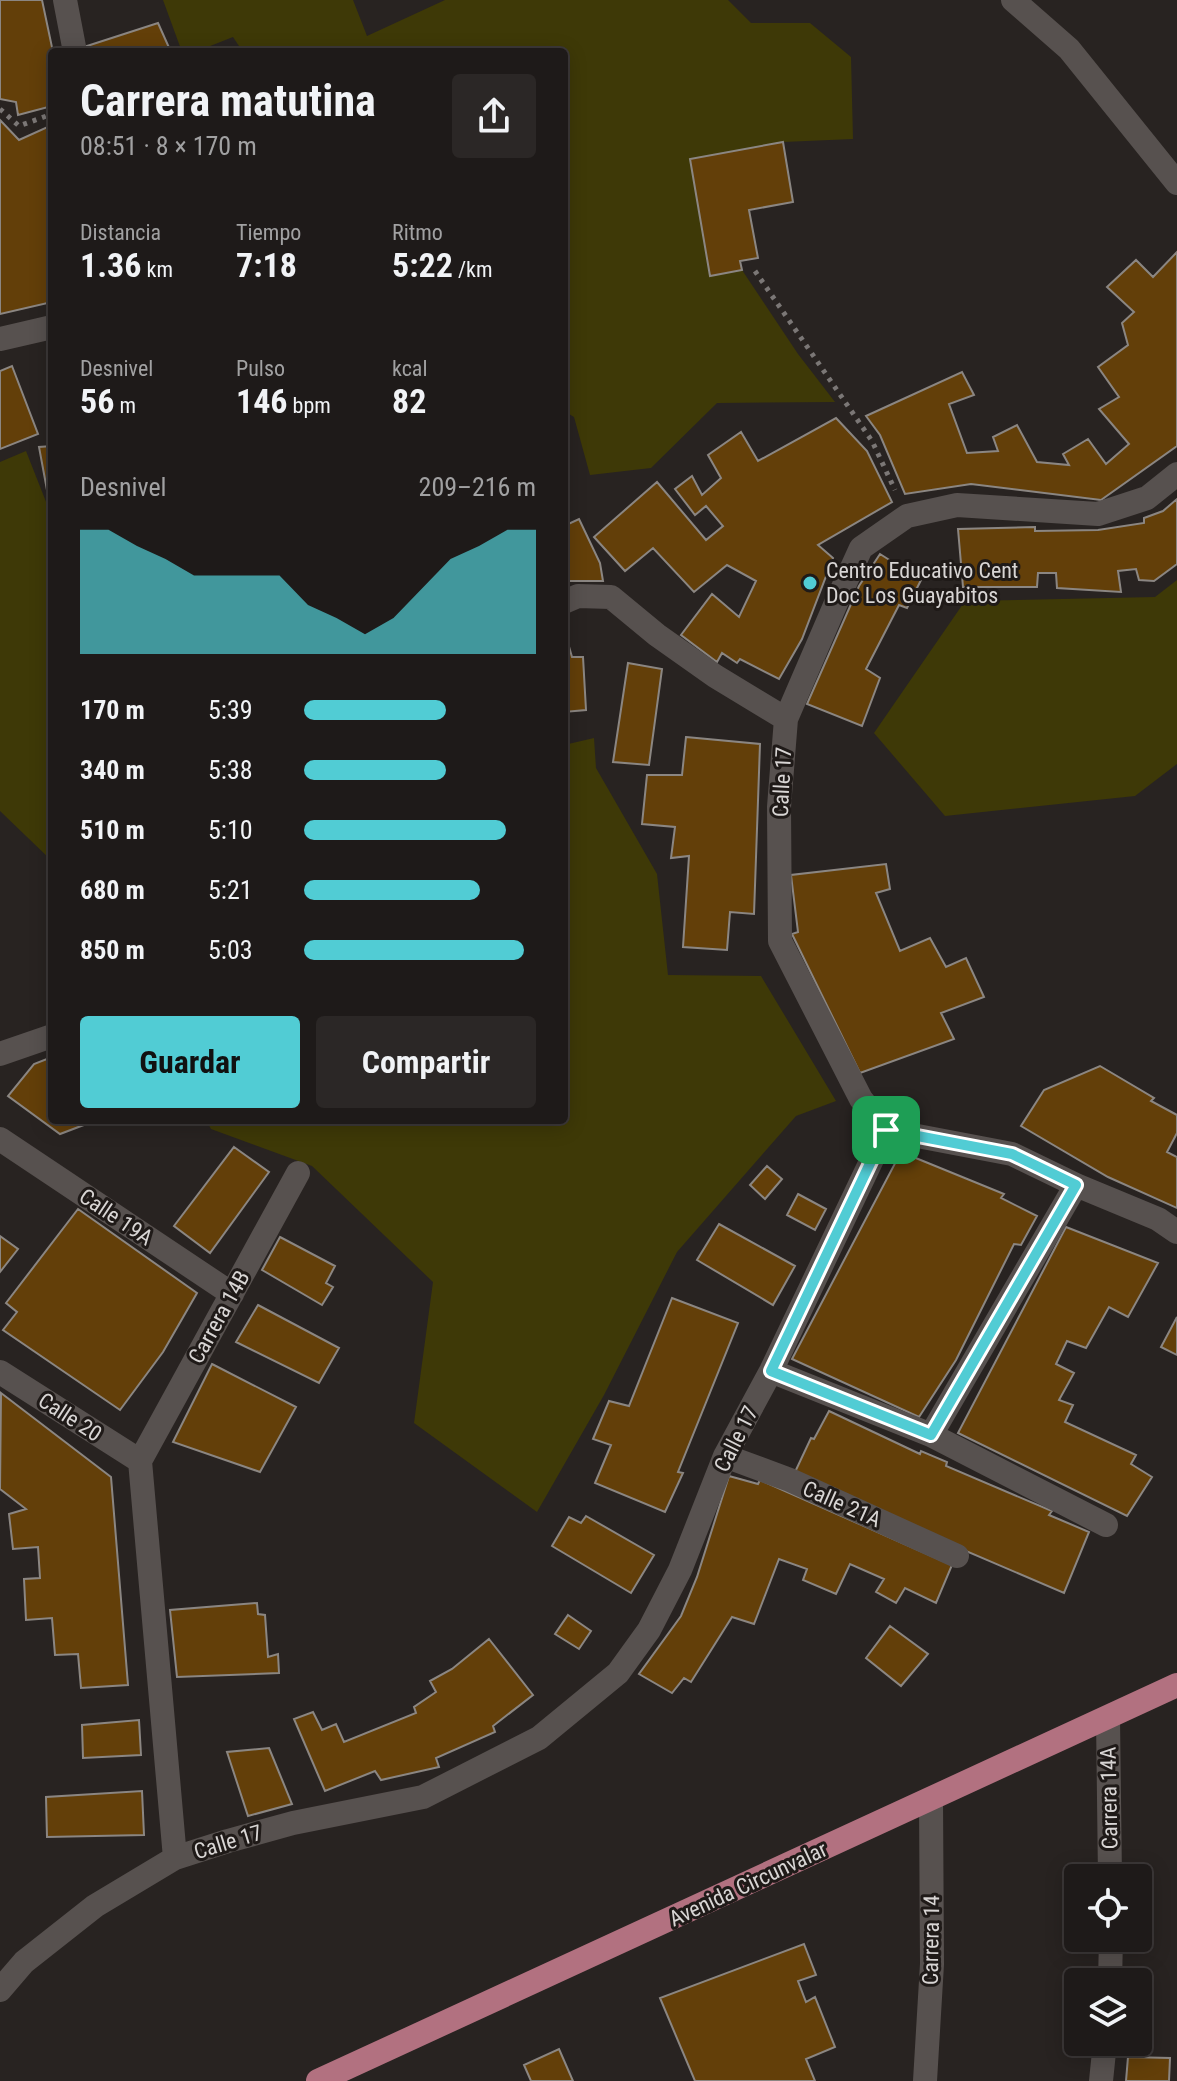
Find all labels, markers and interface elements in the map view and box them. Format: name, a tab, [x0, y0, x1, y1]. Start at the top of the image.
button: share	[452, 74, 536, 158]
text: Carrera matutina	[80, 75, 376, 127]
text: 08:51 · 8 × 170 m	[80, 131, 257, 161]
text: Distancia	[80, 220, 161, 245]
text: Tiempo	[236, 220, 301, 245]
text: Ritmo	[392, 220, 443, 245]
text: 1.36	[80, 245, 141, 285]
text: 7:18	[236, 245, 297, 285]
text: 5:22	[392, 245, 453, 285]
text: km	[141, 257, 173, 282]
text: /km	[453, 257, 493, 282]
text: Desnivel	[80, 356, 153, 381]
text: Pulso	[236, 356, 285, 381]
text: kcal	[392, 356, 427, 381]
text: 56	[80, 381, 114, 421]
text: 146	[236, 381, 288, 421]
text: 82	[392, 381, 426, 421]
text: m	[114, 393, 136, 418]
text: bpm	[288, 393, 331, 418]
text: Desnivel	[80, 472, 167, 502]
text: 209–216 m	[419, 472, 536, 502]
place label: Centro Educativo Cent Doc Los Guayabitos	[826, 558, 1018, 608]
marker: Centro Educativo Cent Doc Los Guayabitos	[801, 574, 819, 592]
text: 170 m	[80, 695, 145, 725]
text: 5:39	[208, 695, 253, 725]
street label: Calle 17	[768, 746, 796, 818]
text: 340 m	[80, 755, 145, 785]
text: 5:38	[208, 755, 253, 785]
text: 510 m	[80, 815, 145, 845]
text: 5:10	[208, 815, 253, 845]
text: 680 m	[80, 875, 145, 905]
text: 5:21	[208, 875, 253, 905]
text: 850 m	[80, 935, 145, 965]
text: 5:03	[208, 935, 253, 965]
button: Guardar	[80, 1016, 300, 1108]
button: Compartir	[316, 1016, 536, 1108]
pin	[852, 1096, 920, 1164]
icon: arrive	[864, 1108, 908, 1152]
street label: Calle 19A	[75, 1183, 158, 1251]
street label: Carrera 14B	[183, 1266, 255, 1368]
street label: Calle 20	[34, 1387, 106, 1447]
street label: Calle 17	[709, 1402, 763, 1476]
street label: Calle 21A	[799, 1476, 885, 1532]
street label: Carrera 14A	[1096, 1746, 1122, 1850]
street label: Calle 17	[191, 1820, 265, 1864]
street label: Avenida Circunvalar	[665, 1836, 831, 1932]
map controls	[1064, 1864, 1152, 2056]
button: locate	[1064, 1864, 1152, 1952]
street label: Carrera 14	[918, 1895, 944, 1985]
button: layers	[1064, 1968, 1152, 2056]

